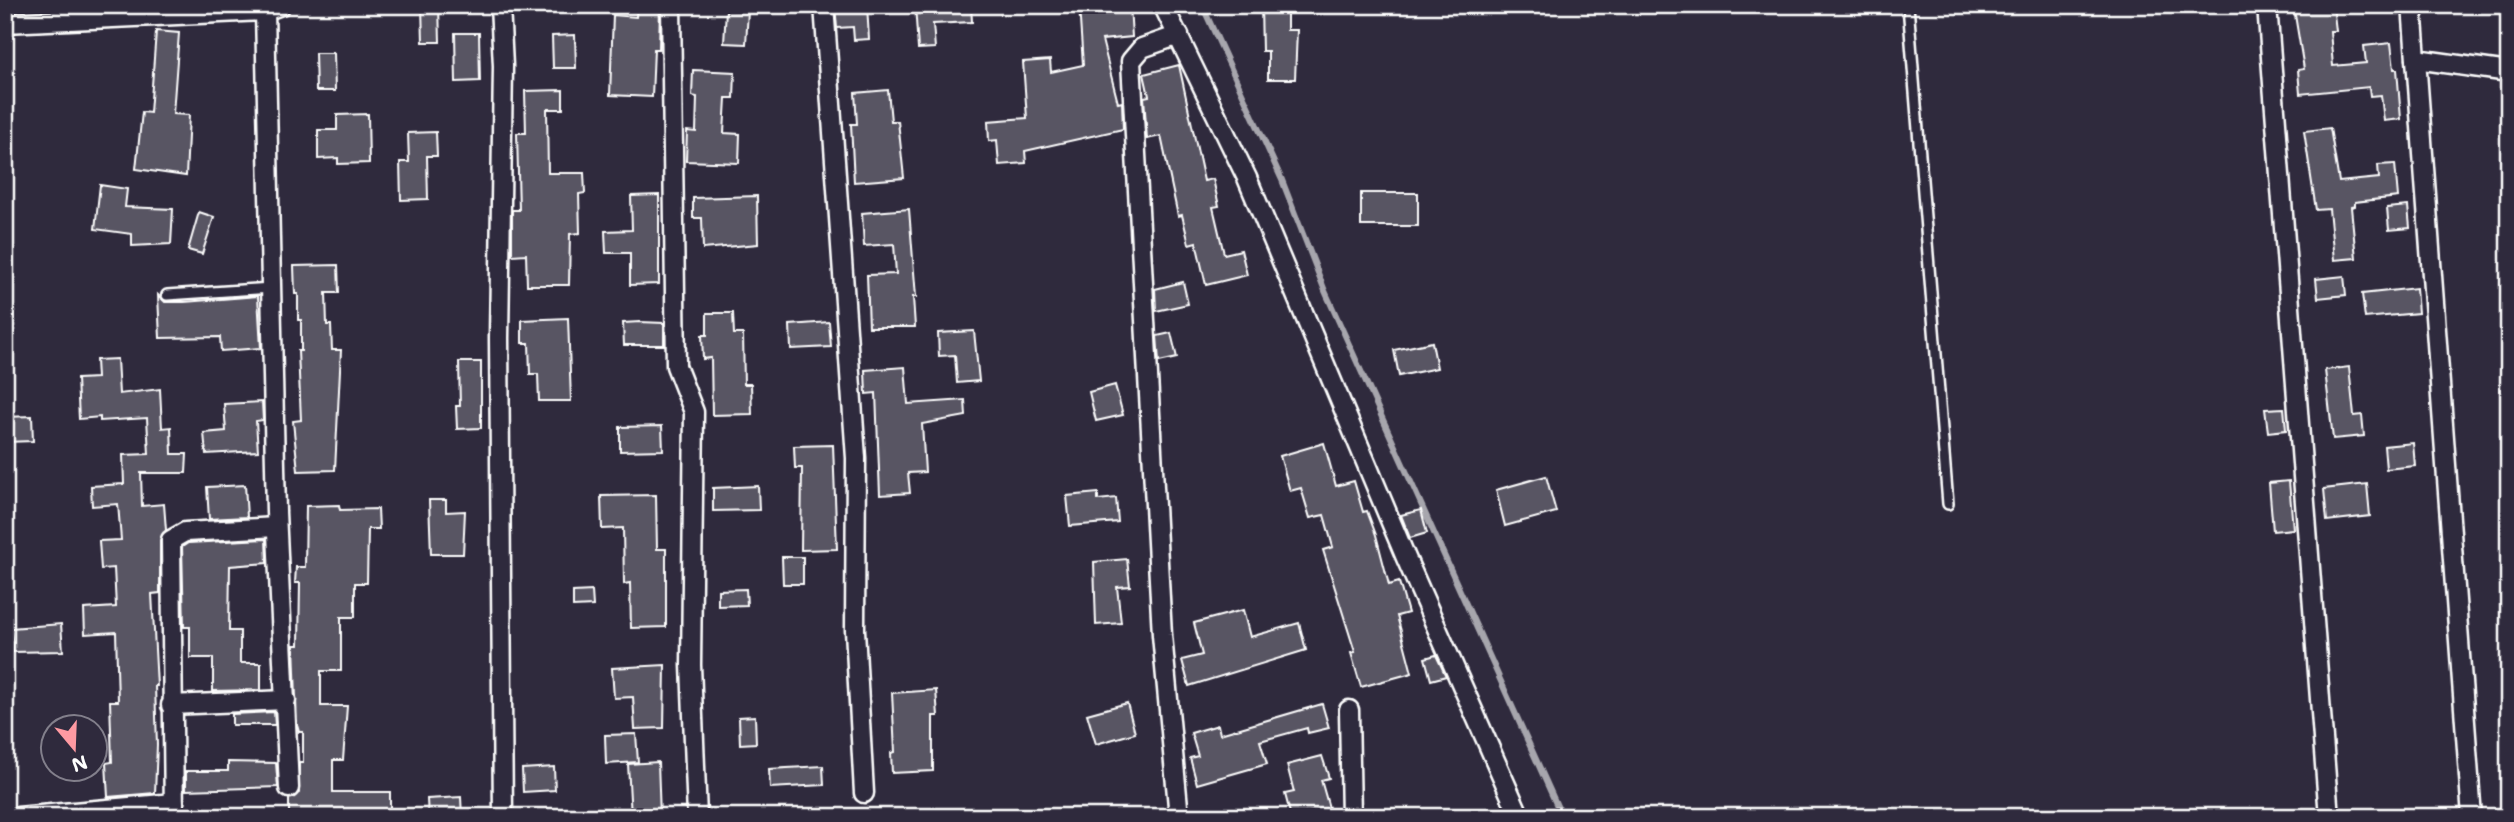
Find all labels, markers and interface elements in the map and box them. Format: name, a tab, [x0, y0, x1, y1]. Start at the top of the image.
north arrow	[38, 714, 108, 784]
text: N	[68, 749, 91, 778]

